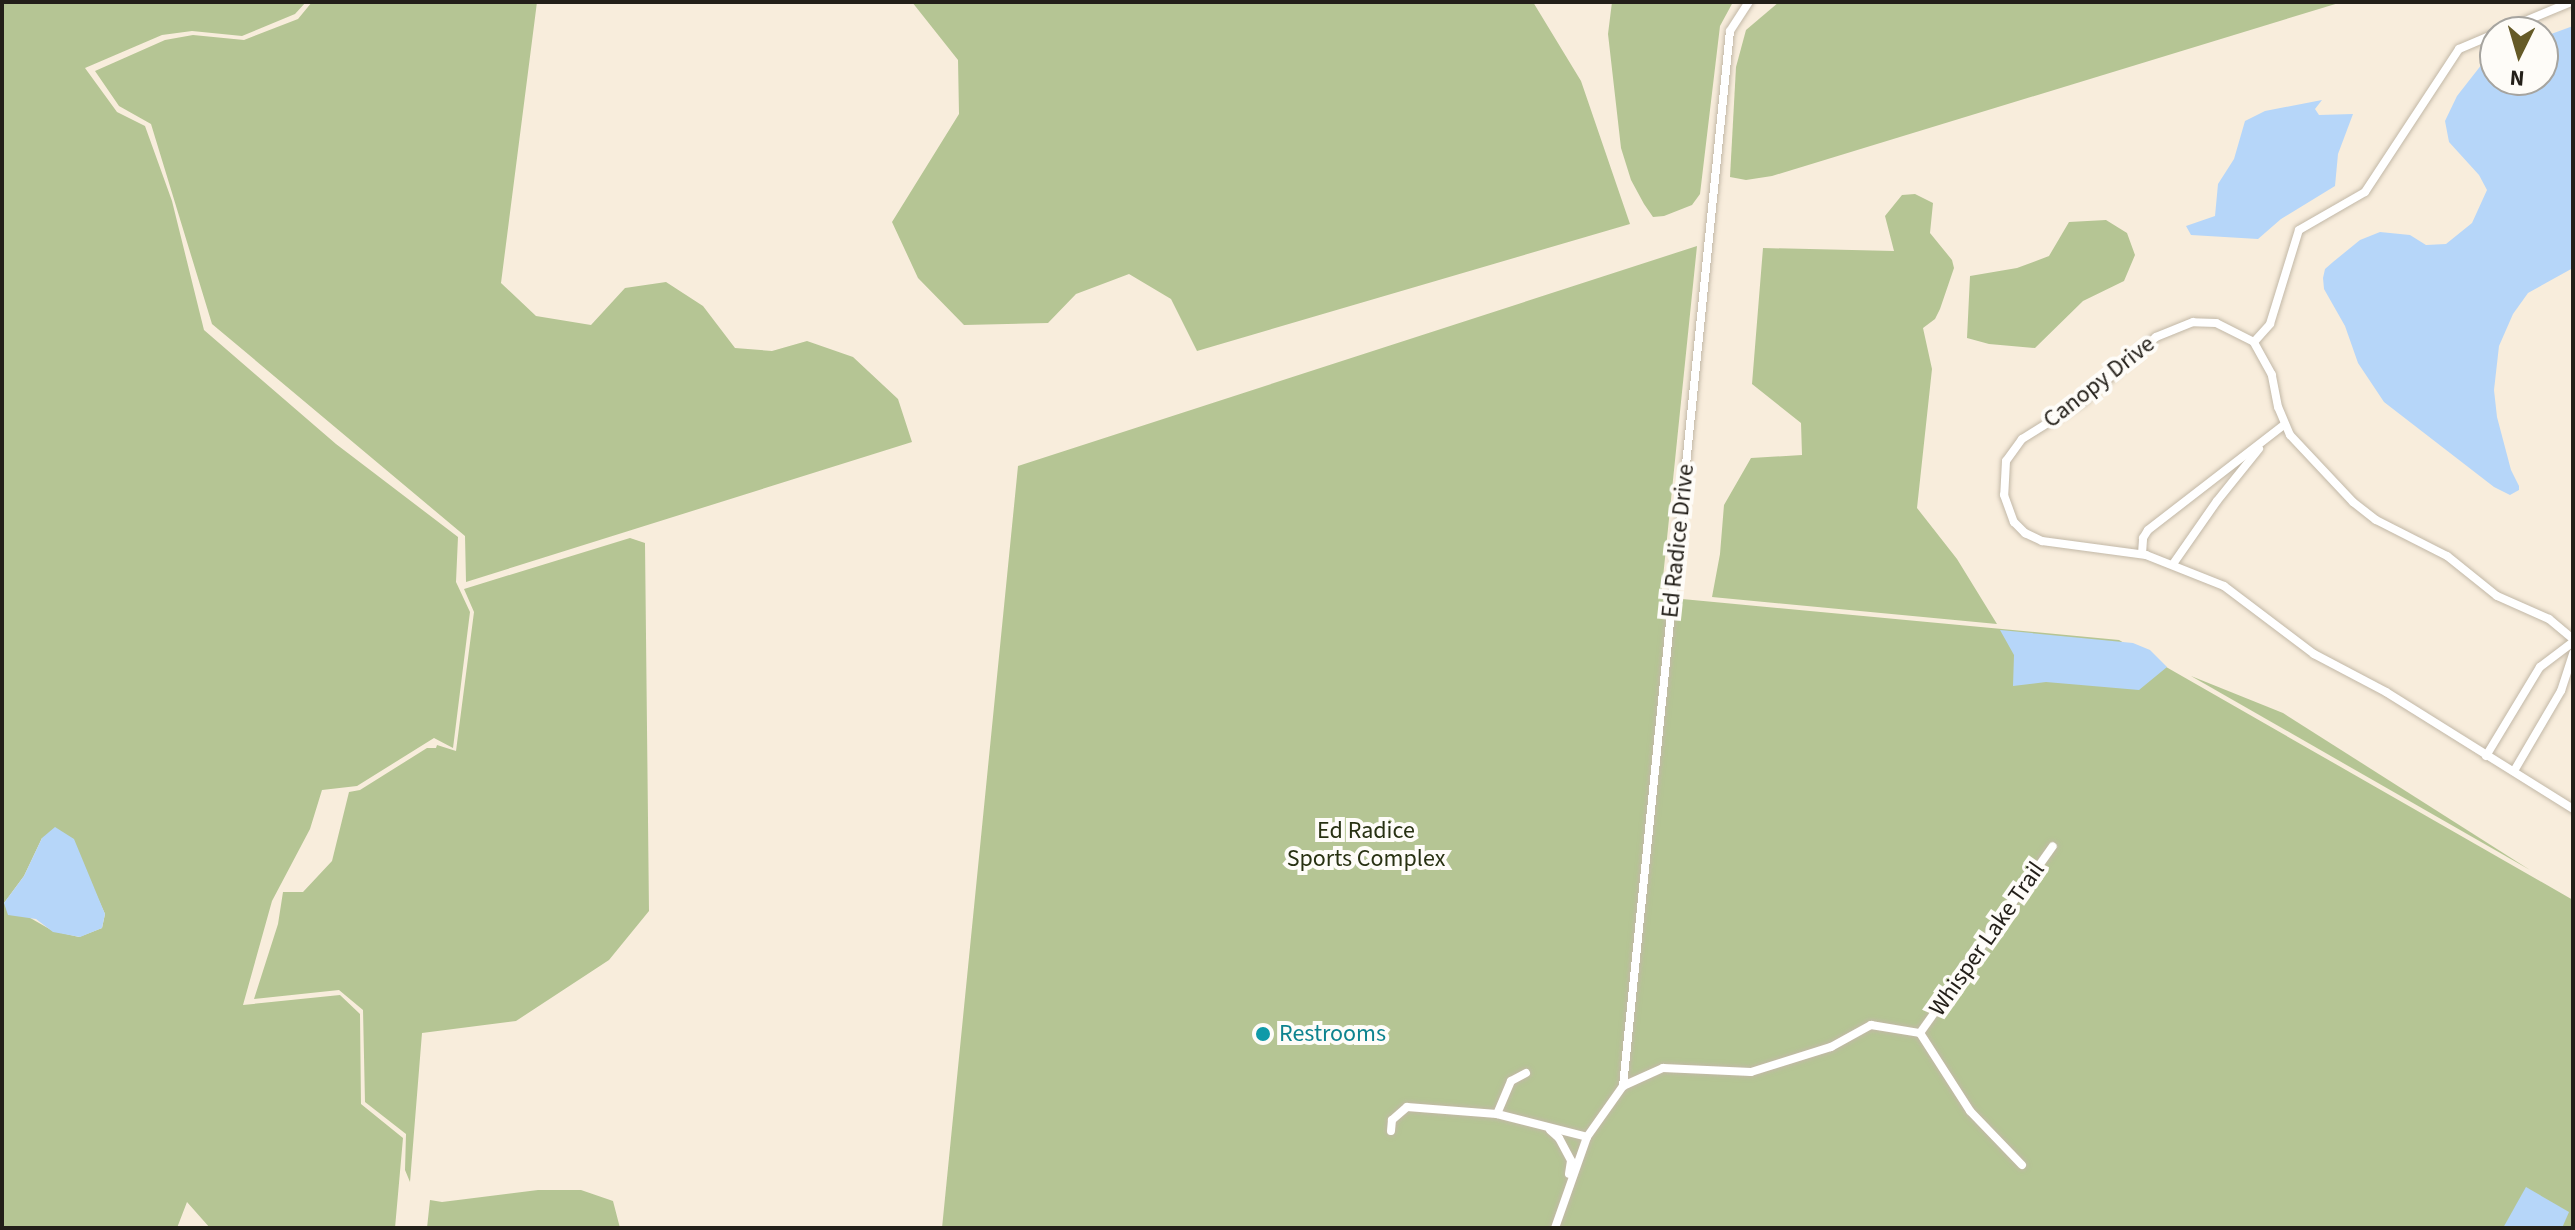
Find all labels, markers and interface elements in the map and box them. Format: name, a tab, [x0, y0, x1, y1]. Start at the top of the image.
north arrow	[2479, 16, 2559, 96]
text: N	[2508, 61, 2526, 94]
street label: Canopy Drive	[2038, 330, 2160, 434]
street label: Ed Radice Drive	[1656, 463, 1700, 619]
park label: Ed Radice Sports Complex	[1287, 817, 1445, 873]
street label: Whisper Lake Trail	[1923, 856, 2051, 1022]
place label: Restrooms	[1279, 1020, 1386, 1048]
marker: Restrooms	[1254, 1025, 1272, 1043]

